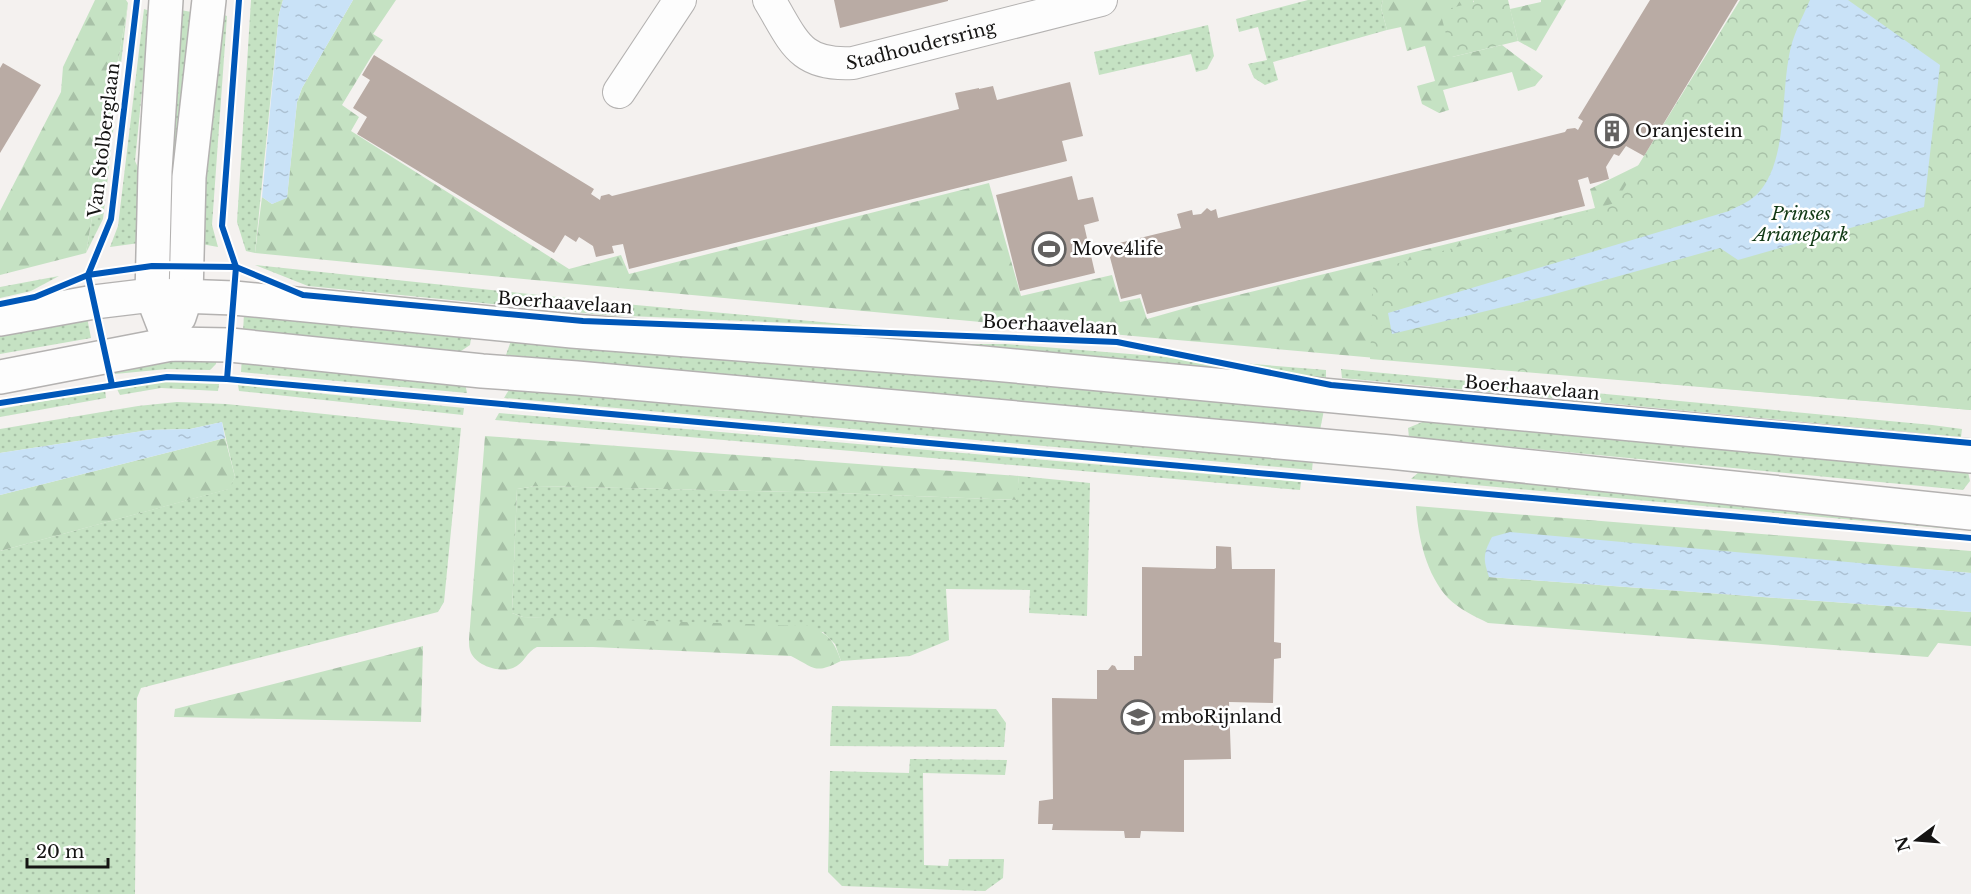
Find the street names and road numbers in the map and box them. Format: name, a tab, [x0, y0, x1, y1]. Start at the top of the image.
street label: Stadhoudersring	[845, 16, 998, 74]
street label: Van Stolberglaan	[83, 61, 124, 220]
street label: Boerhaavelaan	[497, 287, 633, 319]
street label: Boerhaavelaan	[982, 310, 1118, 340]
street label: Boerhaavelaan	[1464, 371, 1600, 405]

